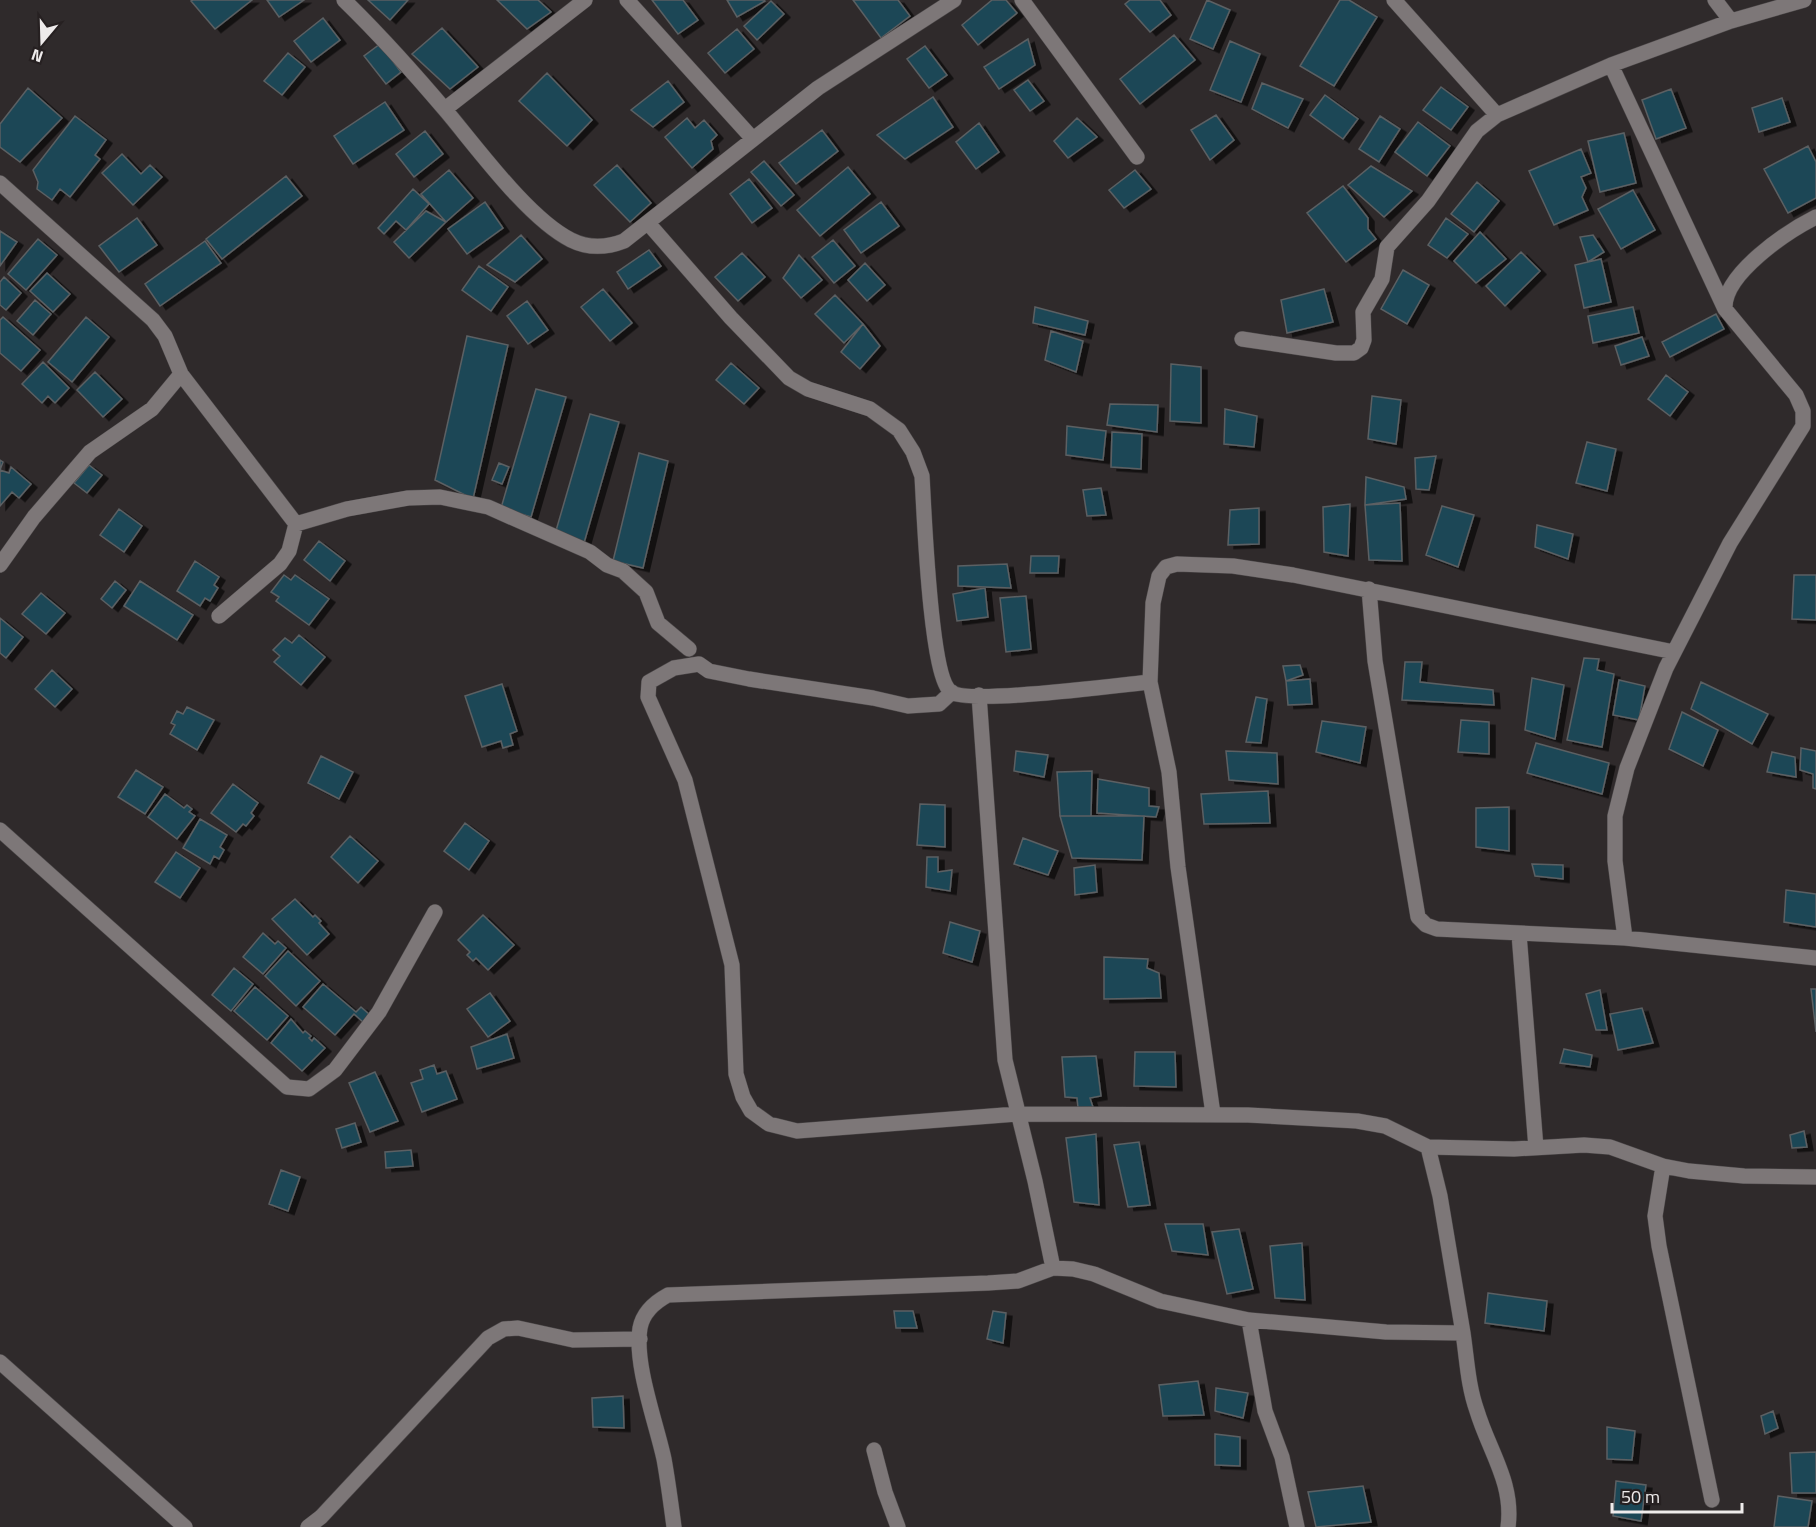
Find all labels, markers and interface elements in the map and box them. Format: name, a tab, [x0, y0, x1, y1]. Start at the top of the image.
north arrow	[12, 12, 72, 72]
text: N	[28, 43, 46, 69]
scale bar	[1612, 1476, 1742, 1514]
text: 50 m	[1621, 1483, 1660, 1510]

